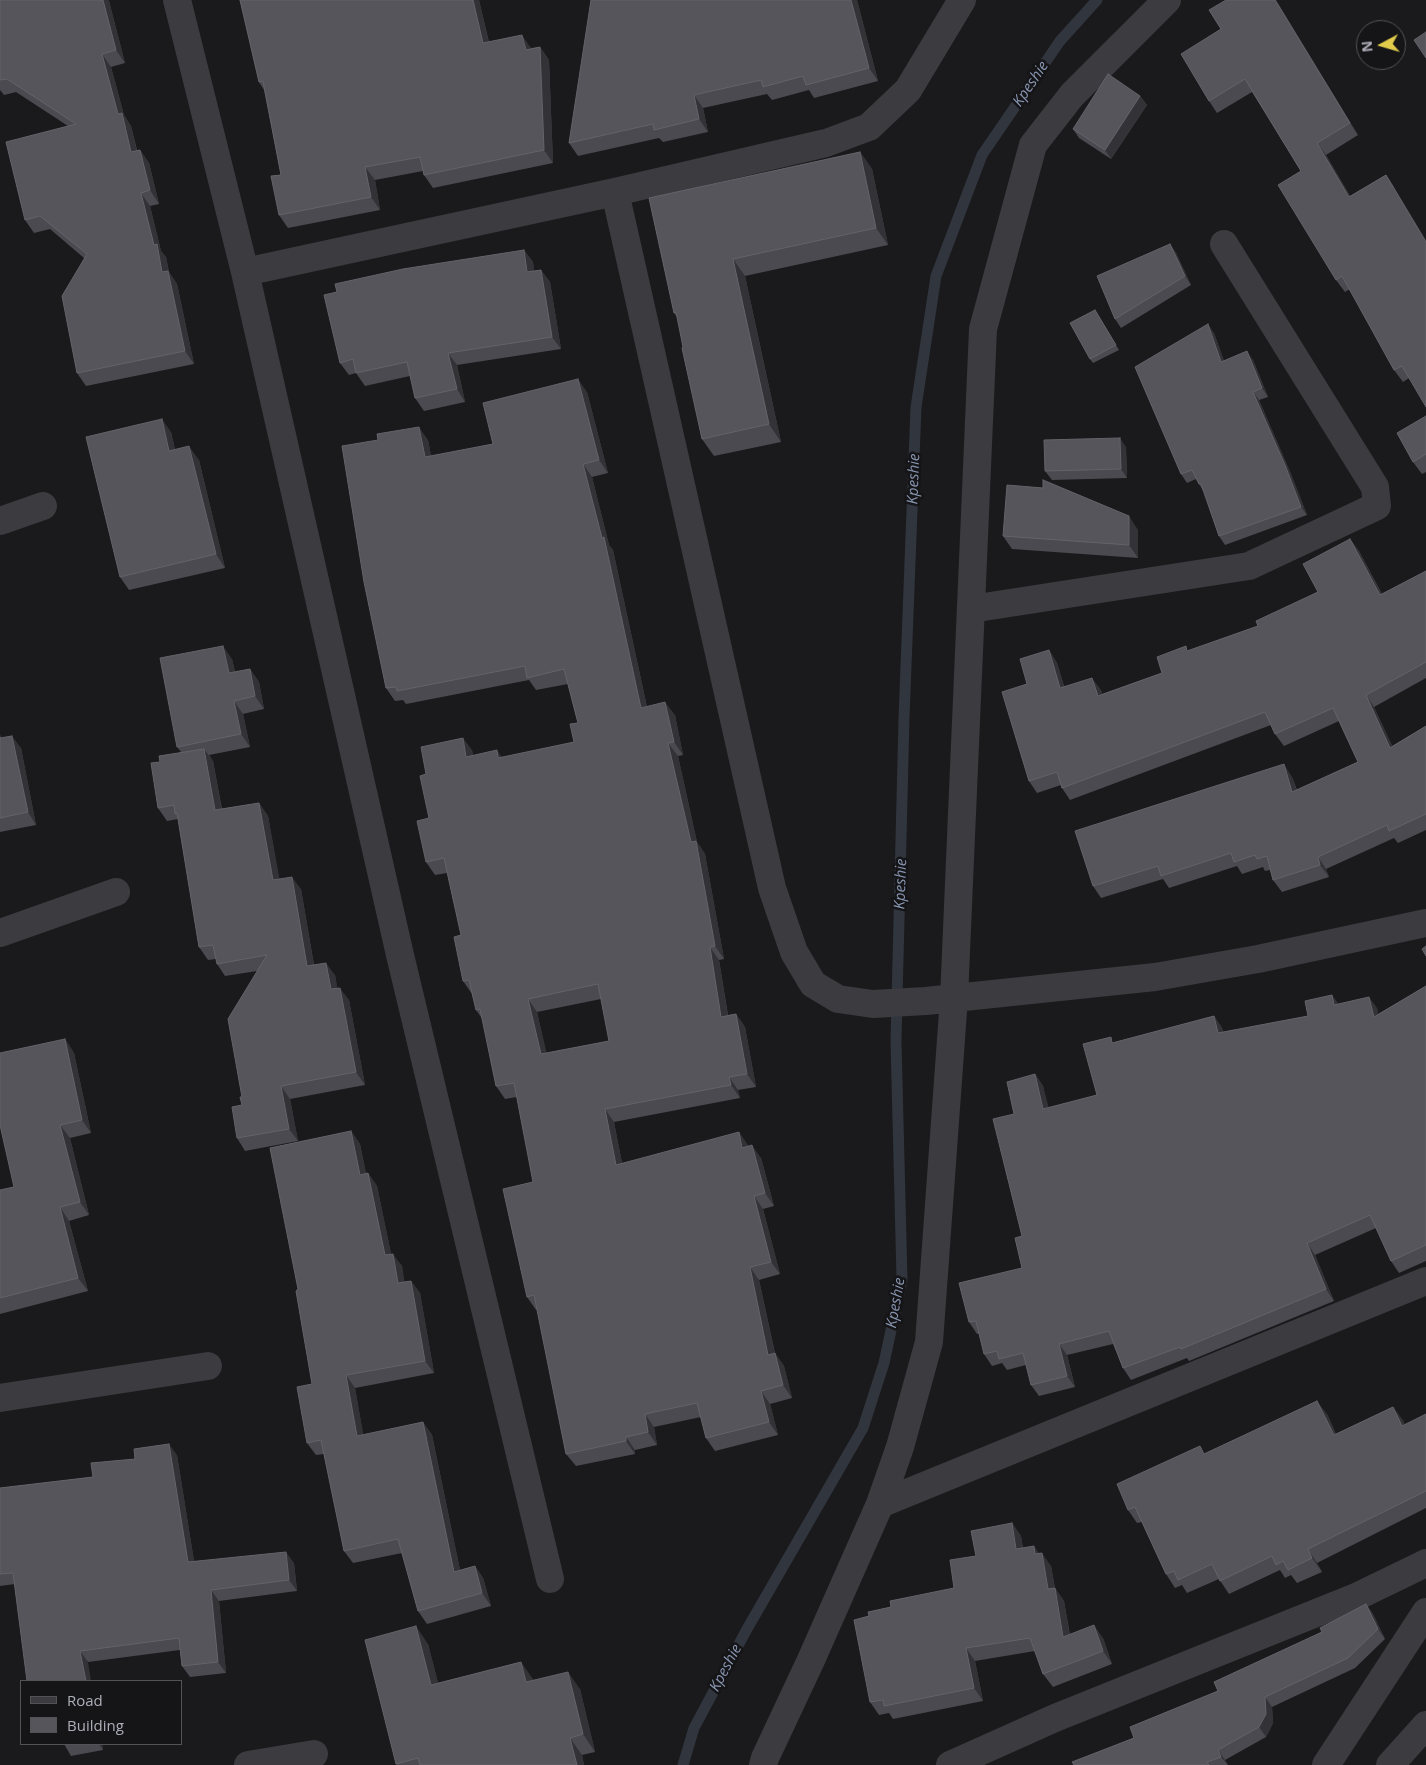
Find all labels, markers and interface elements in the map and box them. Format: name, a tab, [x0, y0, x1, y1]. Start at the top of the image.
north arrow	[1356, 20, 1406, 70]
text: N	[1357, 40, 1377, 53]
water label: Kpeshie	[1009, 58, 1053, 110]
water label: Kpeshie	[904, 453, 924, 505]
water label: Kpeshie	[891, 858, 911, 910]
water label: Kpeshie	[883, 1276, 909, 1330]
water label: Kpeshie	[706, 1641, 746, 1695]
legend	[20, 1680, 182, 1745]
text: Road	[67, 1690, 103, 1710]
text: Building	[67, 1715, 124, 1735]

